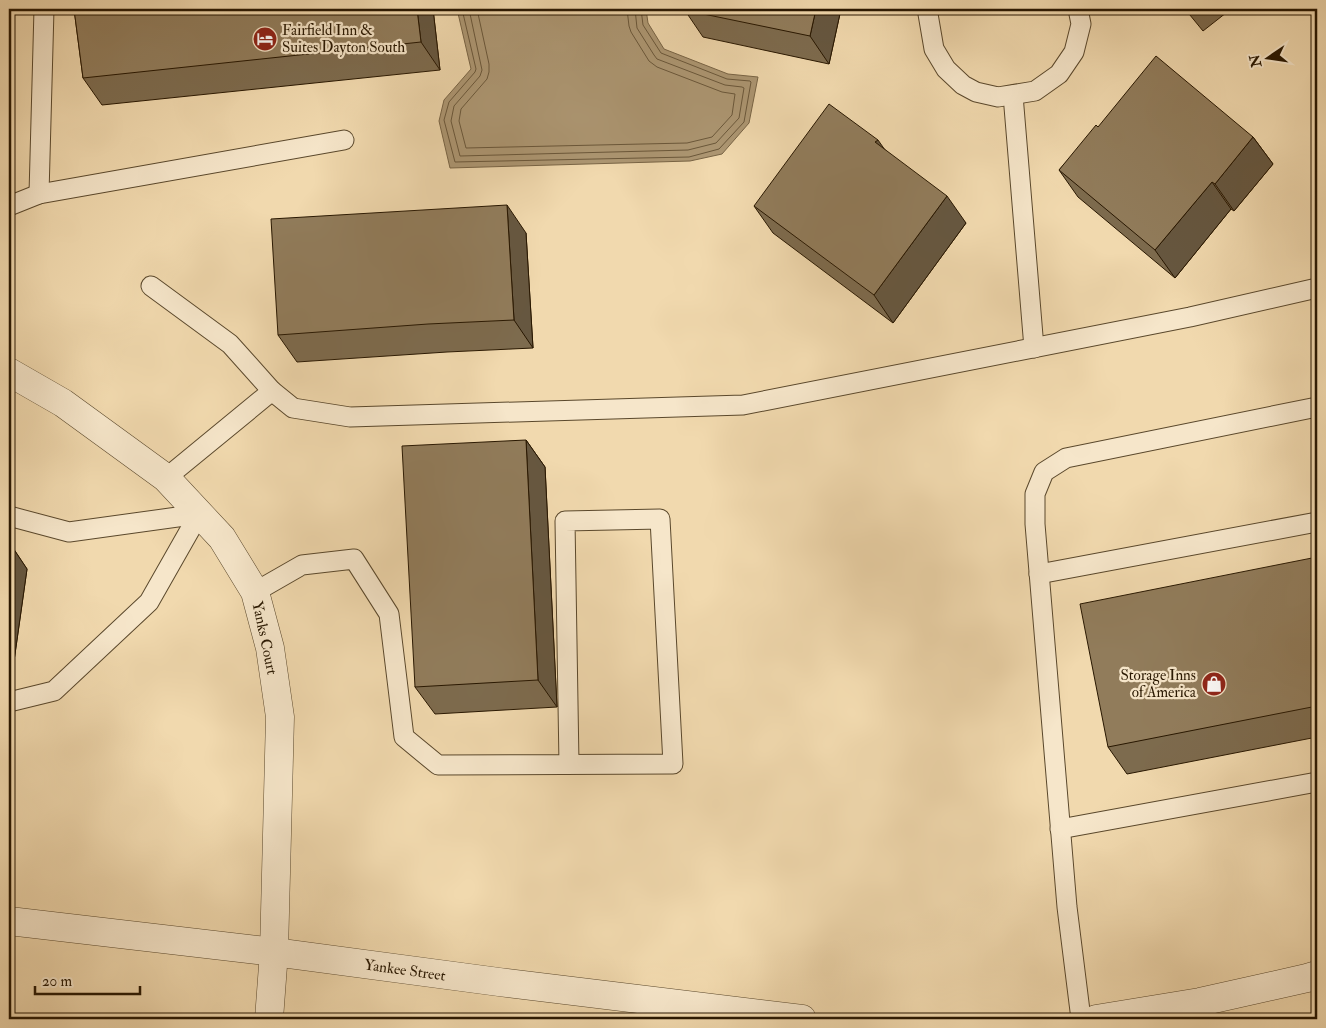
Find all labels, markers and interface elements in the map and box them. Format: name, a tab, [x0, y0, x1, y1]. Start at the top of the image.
place label: Fairfield Inn & Suites Dayton South	[282, 21, 405, 57]
hotel icon: Fairfield Inn & Suites Dayton South	[252, 26, 278, 52]
north arrow	[1244, 32, 1294, 82]
text: N	[1246, 52, 1266, 70]
street label: Yanks Court	[247, 600, 282, 677]
place label: Storage Inns of America	[1120, 666, 1197, 702]
shop icon: Storage Inns of America	[1201, 671, 1227, 697]
street label: Yankee Street	[363, 955, 447, 986]
scale bar	[35, 963, 140, 995]
text: 20 m	[42, 972, 72, 991]

